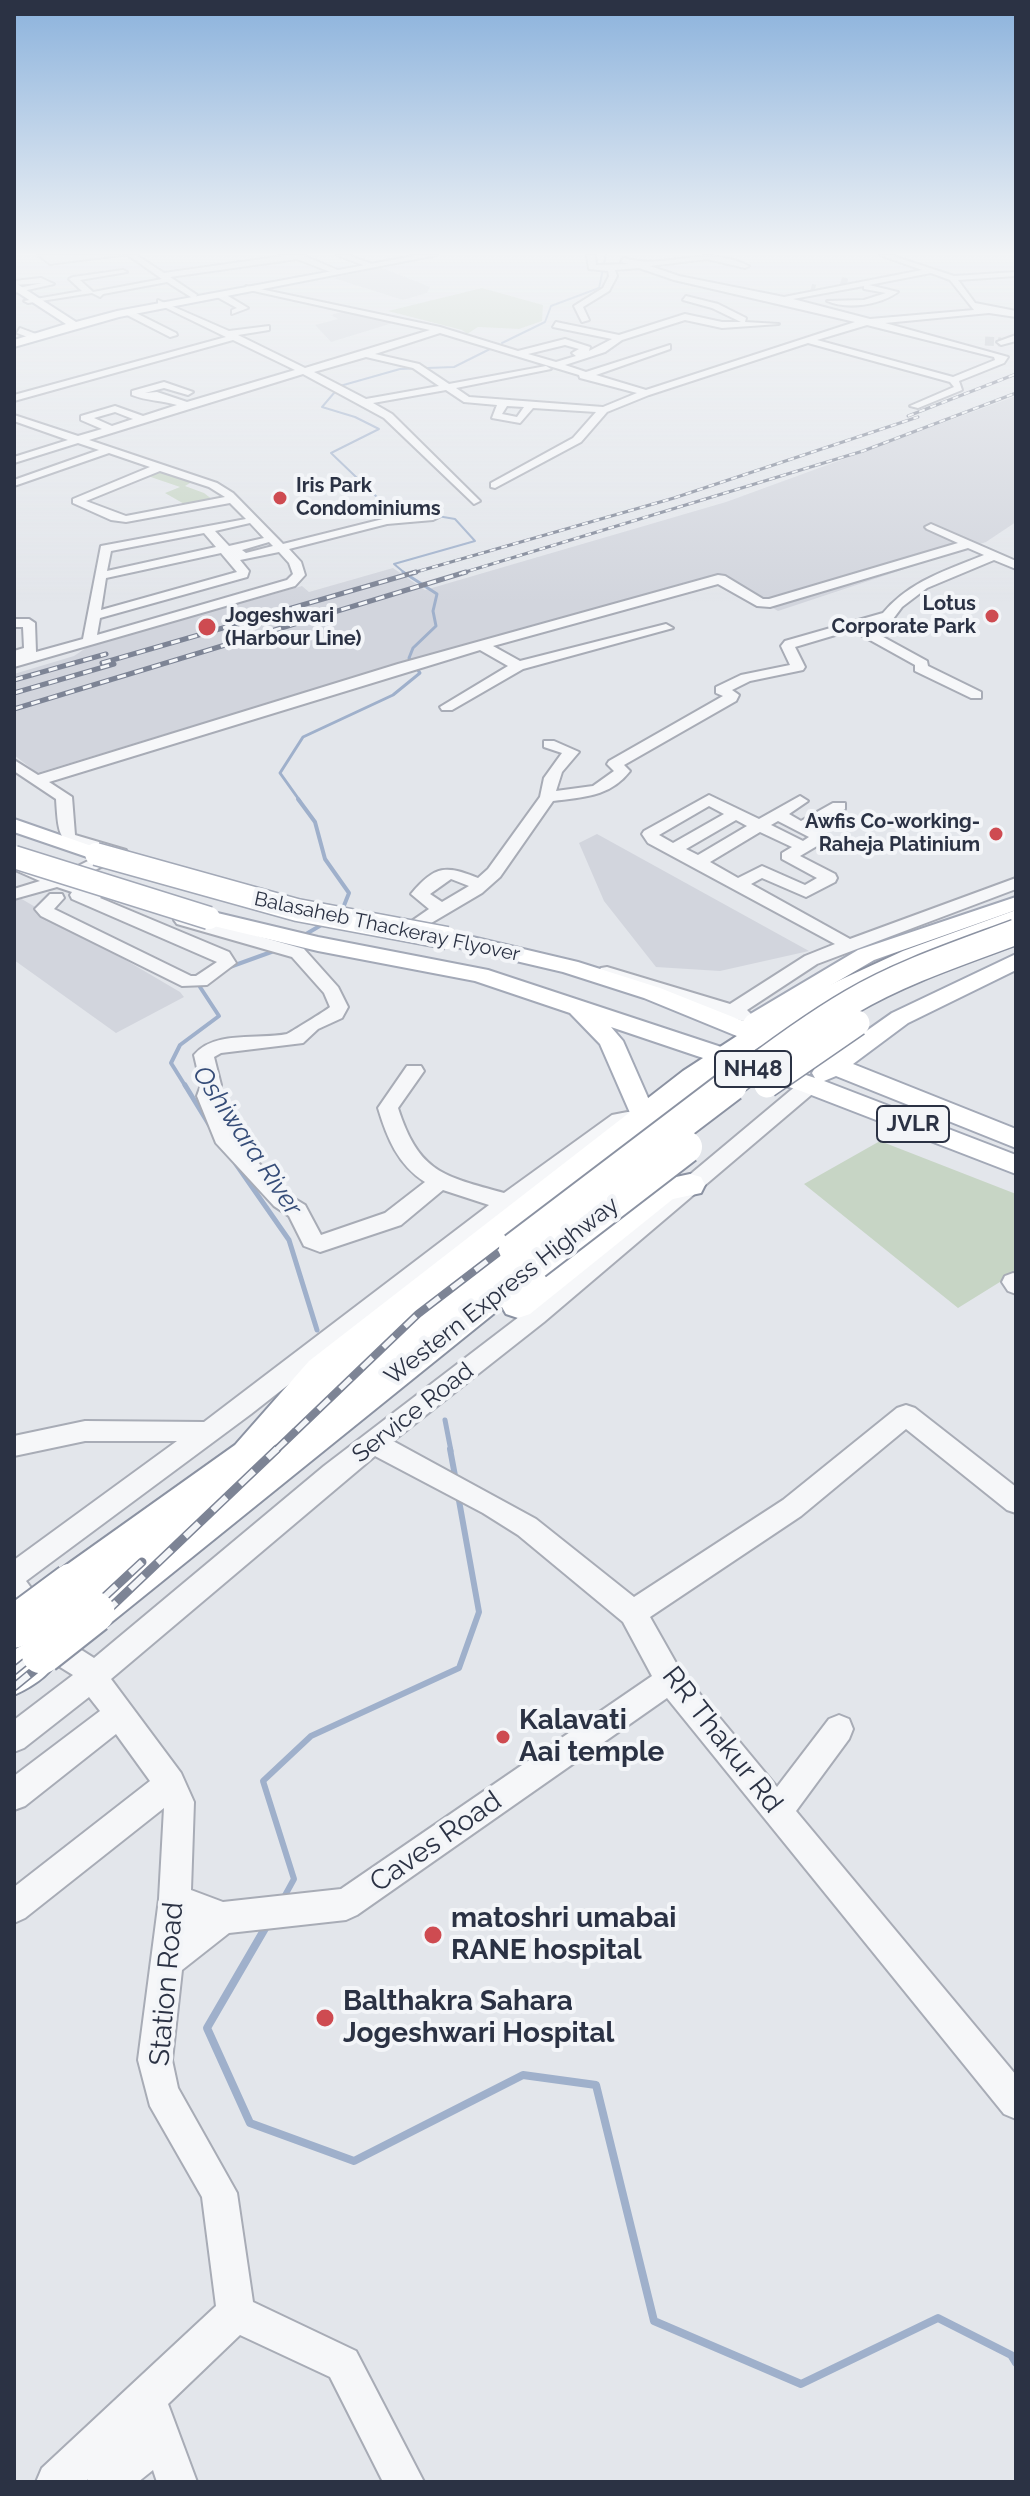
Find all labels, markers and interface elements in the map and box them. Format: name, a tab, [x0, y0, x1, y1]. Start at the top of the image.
place label: Iris Park Condominiums	[296, 474, 441, 521]
marker: Iris Park Condominiums	[271, 489, 289, 507]
place label: Lotus Corporate Park	[832, 592, 976, 639]
place label: Jogeshwari (Harbour Line)	[225, 604, 362, 651]
marker: Lotus Corporate Park	[983, 607, 1001, 625]
marker: Jogeshwari (Harbour Line)	[196, 616, 218, 638]
place label: Awfis Co-working- Raheja Platinium	[805, 810, 980, 857]
marker: Awfis Co-working- Raheja Platinium	[987, 825, 1005, 843]
street label: Balasaheb Thackeray Flyover	[252, 887, 522, 967]
road number: NH48	[715, 1051, 791, 1087]
water label: Oshiwara River	[186, 1060, 308, 1222]
road number: JVLR	[877, 1106, 949, 1142]
street label: Western Express Highway	[379, 1191, 625, 1391]
street label: Service Road	[347, 1357, 479, 1469]
street label: RR Thakur Rd	[655, 1660, 789, 1820]
place label: Kalavati Aai temple	[519, 1704, 664, 1770]
marker: Kalavati Aai temple	[494, 1728, 512, 1746]
street label: Caves Road	[364, 1784, 508, 1900]
street label: Station Road	[143, 1901, 191, 2067]
place label: matoshri umabai RANE hospital	[451, 1902, 676, 1968]
marker: matoshri umabai RANE hospital	[422, 1924, 444, 1946]
place label: Balthakra Sahara Jogeshwari Hospital	[343, 1985, 614, 2051]
marker: Balthakra Sahara Jogeshwari Hospital	[314, 2007, 336, 2029]

